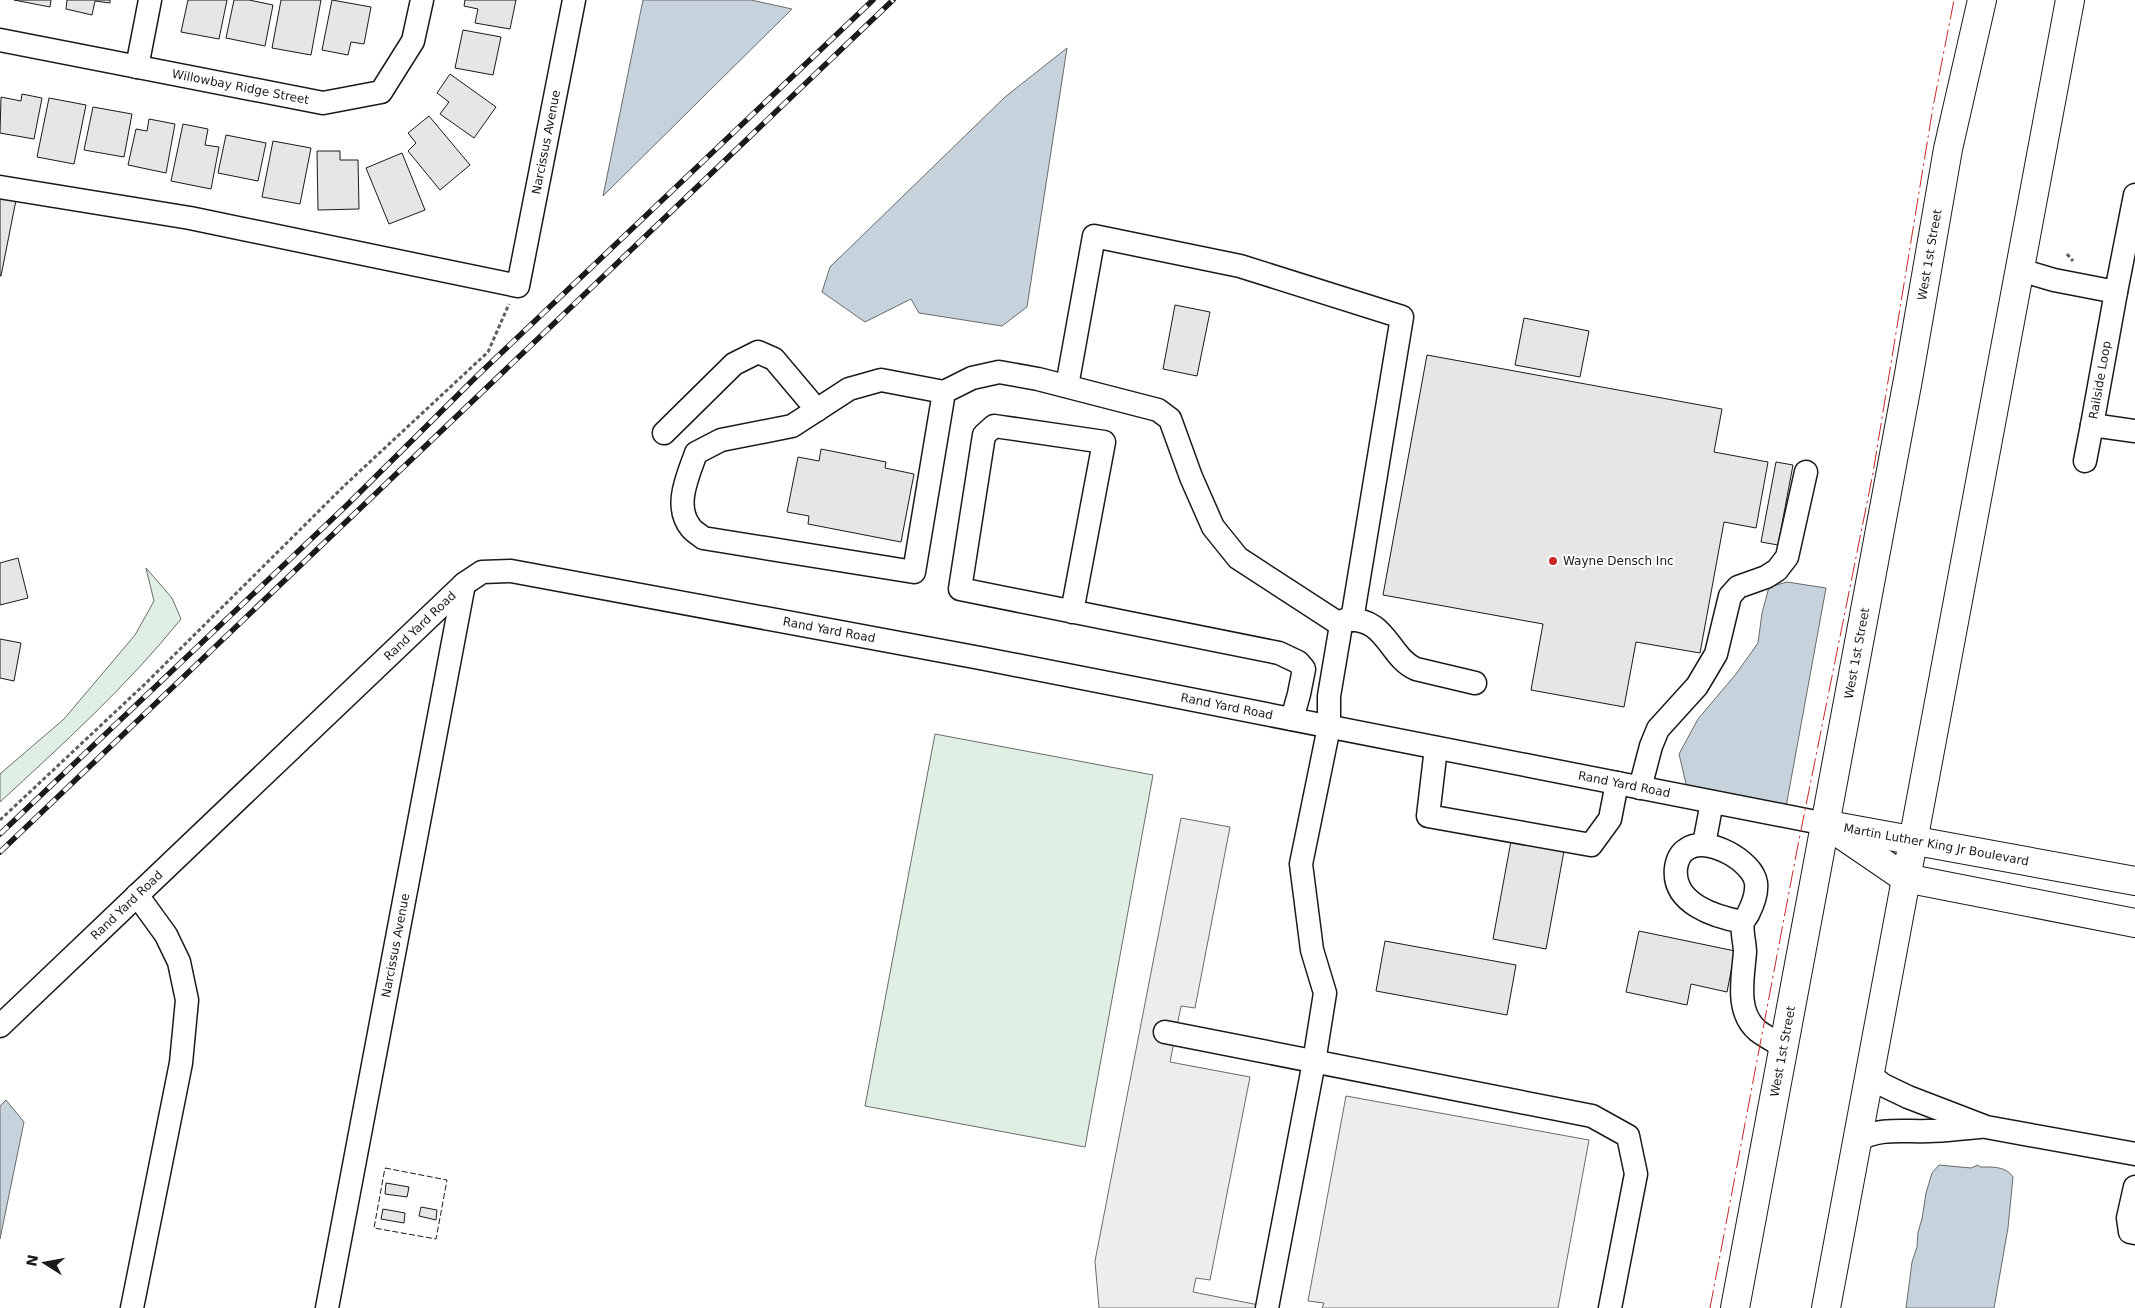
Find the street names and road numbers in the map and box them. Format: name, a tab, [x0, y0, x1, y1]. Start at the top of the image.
street label: Willowbay Ridge Street	[171, 67, 310, 107]
street label: Narcissus Avenue	[529, 89, 563, 195]
street label: West 1st Street	[1915, 208, 1944, 302]
street label: Railside Loop	[2086, 340, 2114, 420]
street label: Rand Yard Road	[381, 589, 459, 663]
street label: West 1st Street	[1842, 606, 1872, 700]
street label: Rand Yard Road	[782, 615, 877, 645]
street label: Rand Yard Road	[1179, 691, 1274, 722]
street label: Rand Yard Road	[1577, 769, 1672, 800]
street label: Martin Luther King Jr Boulevard	[1843, 821, 2030, 868]
street label: Rand Yard Road	[88, 868, 166, 943]
street label: Narcissus Avenue	[379, 892, 412, 999]
street label: West 1st Street	[1767, 1004, 1798, 1098]

